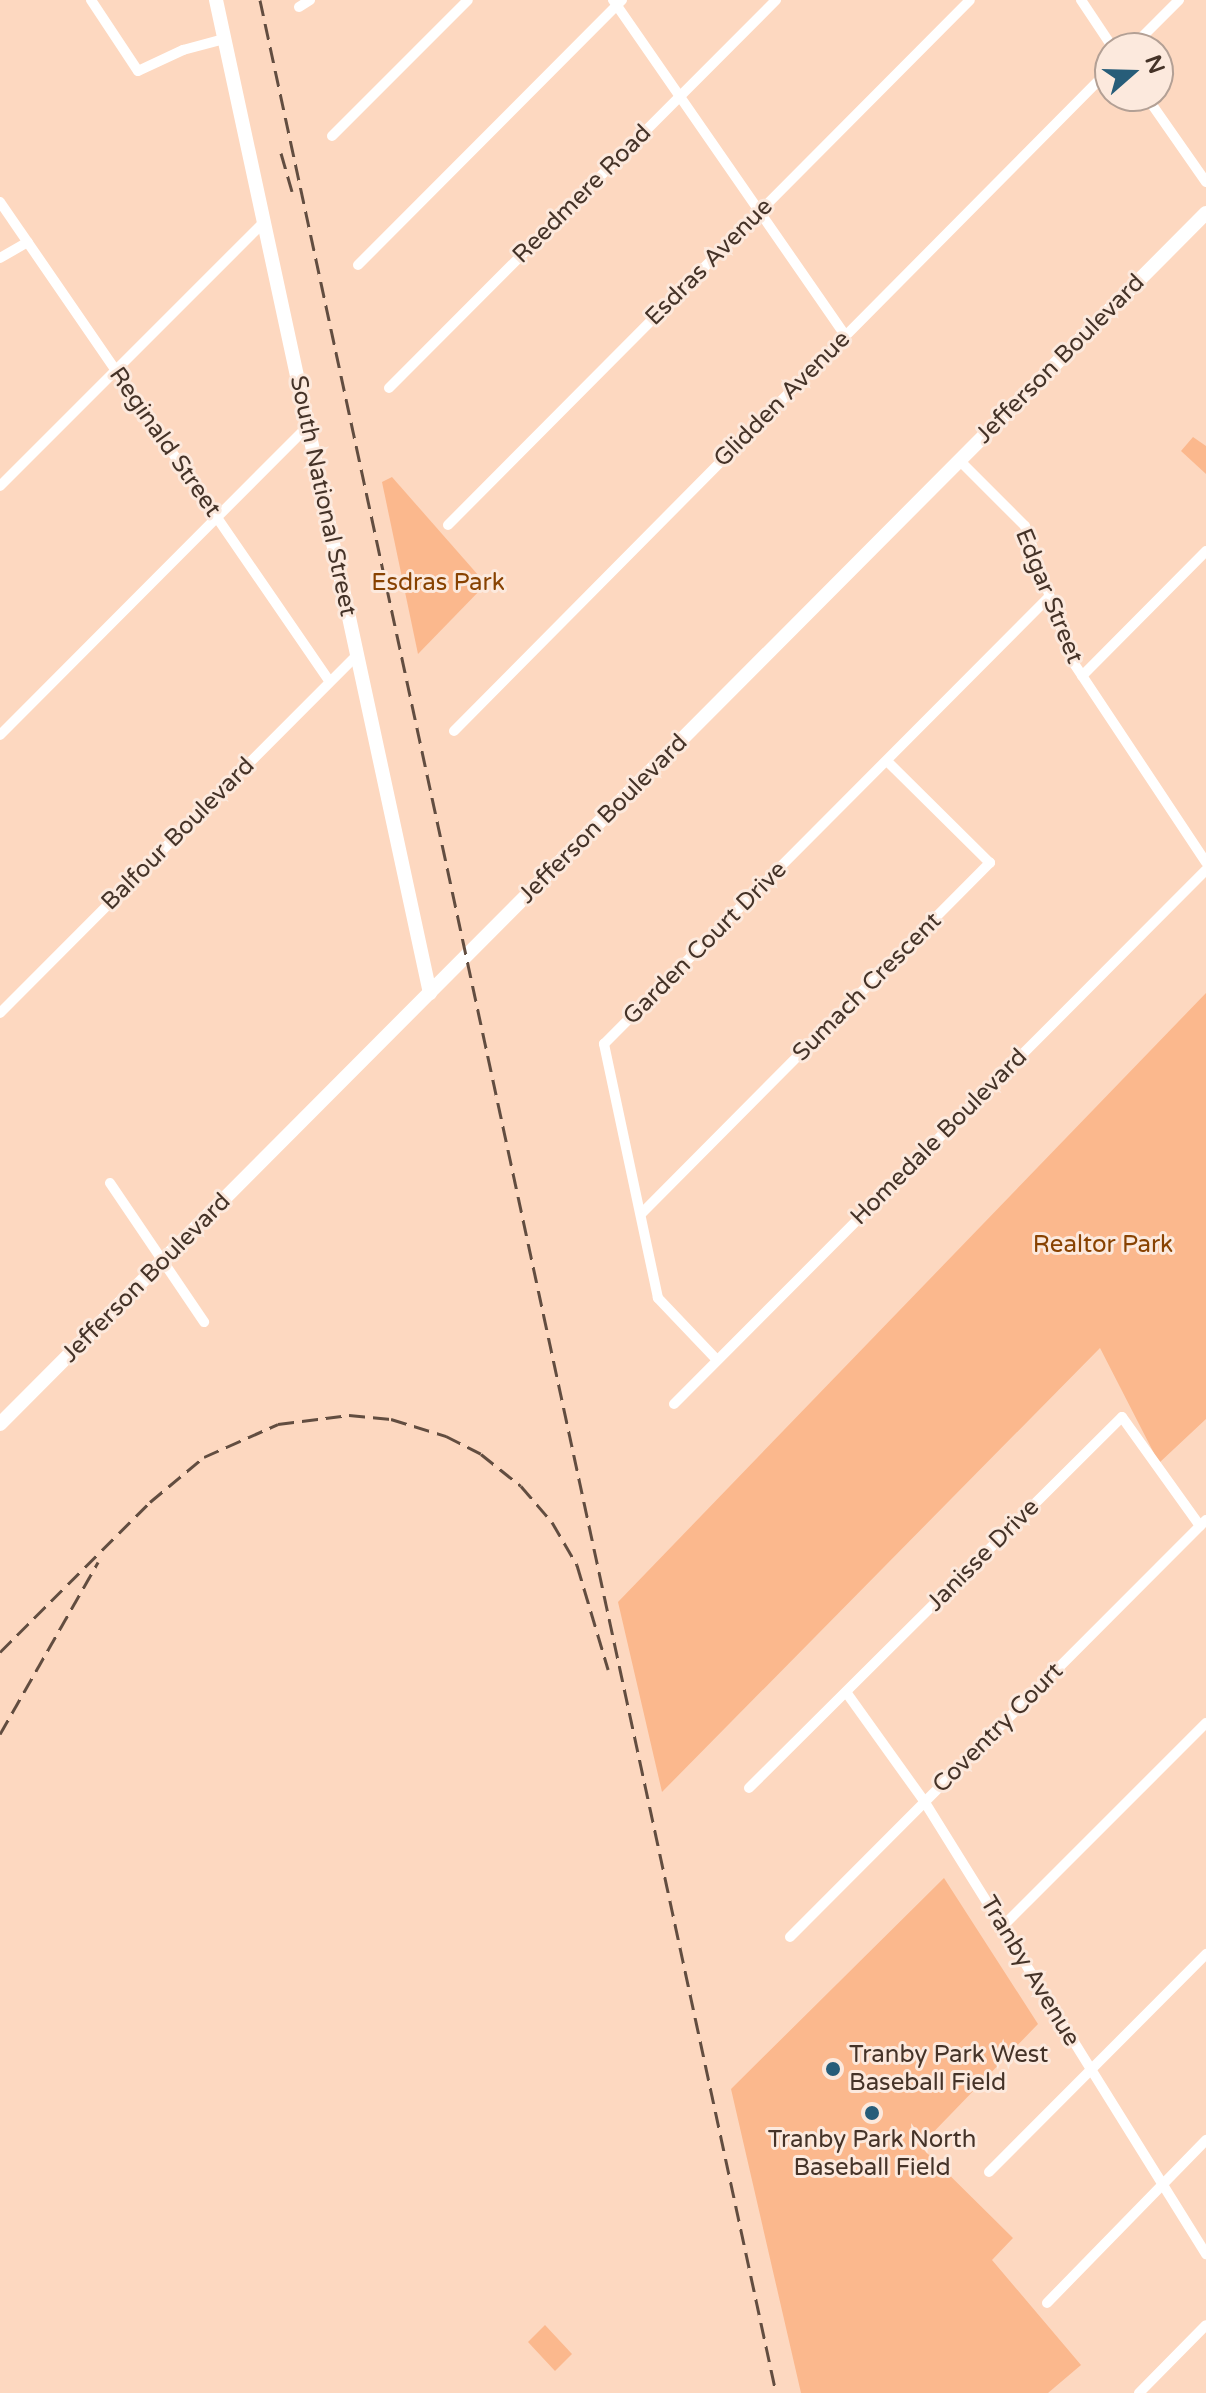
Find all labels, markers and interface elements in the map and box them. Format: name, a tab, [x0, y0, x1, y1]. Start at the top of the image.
north arrow	[1094, 32, 1174, 112]
text: N	[1139, 52, 1170, 77]
street label: Reedmere Road	[507, 119, 657, 269]
street label: Esdras Avenue	[639, 192, 779, 332]
street label: Jefferson Boulevard	[969, 268, 1151, 450]
street label: Glidden Avenue	[708, 325, 856, 473]
street label: Reginald Street	[103, 362, 227, 522]
street label: South National Street	[283, 373, 363, 619]
street label: Edgar Street	[1009, 524, 1089, 668]
park label: Esdras Park	[371, 569, 505, 597]
street label: Jefferson Boulevard	[512, 728, 694, 910]
street label: Balfour Boulevard	[96, 752, 260, 916]
street label: Garden Court Drive	[617, 855, 793, 1031]
street label: Sumach Crescent	[787, 907, 947, 1067]
street label: Homedale Boulevard	[845, 1043, 1033, 1231]
street label: Jefferson Boulevard	[55, 1187, 237, 1369]
park label: Realtor Park	[1033, 1231, 1173, 1259]
street label: Janisse Drive	[921, 1493, 1045, 1617]
street label: Coventry Court	[927, 1657, 1069, 1799]
street label: Tranby Avenue	[974, 1891, 1086, 2051]
place label: Tranby Park West Baseball Field	[849, 2041, 1048, 2097]
marker: Tranby Park West Baseball Field	[824, 2060, 842, 2078]
marker: Tranby Park North Baseball Field	[863, 2104, 881, 2122]
place label: Tranby Park North Baseball Field	[768, 2126, 976, 2182]

